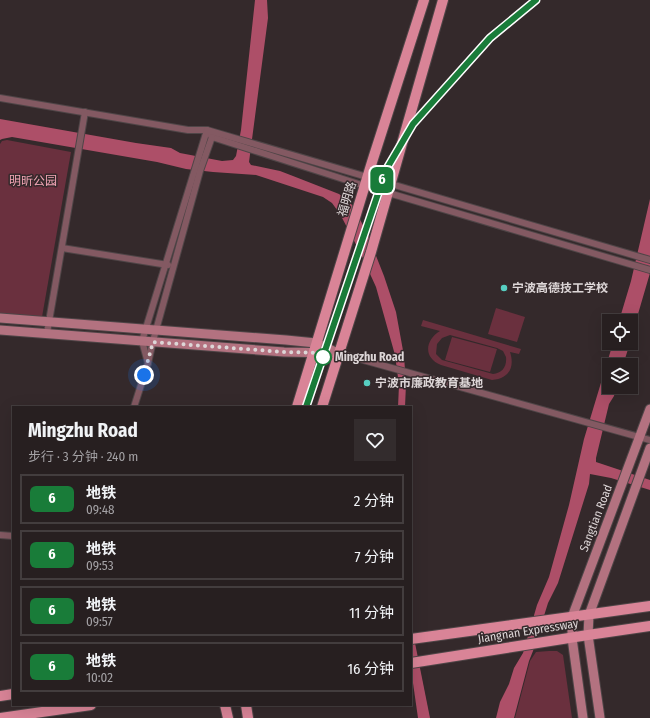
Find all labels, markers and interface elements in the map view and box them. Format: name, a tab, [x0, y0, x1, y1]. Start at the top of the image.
line badge: 6	[369, 167, 395, 193]
text: 6	[378, 171, 386, 188]
park label: 明昕公园	[9, 174, 57, 188]
street label: 福明路	[335, 180, 359, 218]
place label: 宁波高德技工学校	[512, 281, 608, 295]
marker: 宁波高德技工学校	[499, 283, 509, 293]
map controls	[602, 314, 638, 394]
button: locate	[602, 314, 638, 350]
marker: Mingzhu Road	[314, 348, 332, 366]
place label: Mingzhu Road	[335, 350, 404, 364]
button: layers	[602, 358, 638, 394]
your location	[134, 365, 154, 385]
place label: 宁波市廉政教育基地	[375, 376, 483, 390]
marker: 宁波市廉政教育基地	[362, 378, 372, 388]
text: Mingzhu Road	[28, 419, 138, 442]
button: heart	[354, 419, 396, 461]
text: 步行 · 3 分钟 · 240 m	[28, 449, 138, 464]
street label: Sangtian Road	[577, 483, 615, 553]
text: 地铁	[86, 484, 116, 502]
text: 6	[48, 490, 56, 507]
text: 2 分钟	[354, 492, 394, 510]
text: 09:48	[86, 502, 114, 517]
text: 地铁	[86, 540, 116, 558]
text: 6	[48, 546, 56, 563]
text: 7 分钟	[354, 548, 394, 566]
text: 09:53	[86, 558, 114, 573]
text: 地铁	[86, 596, 116, 614]
text: 6	[48, 602, 56, 619]
text: 11 分钟	[349, 604, 394, 622]
text: 09:57	[86, 614, 113, 629]
street label: Jiangnan Expressway	[477, 616, 580, 646]
text: 地铁	[86, 652, 116, 670]
text: 6	[48, 658, 56, 675]
text: 16 分钟	[347, 660, 394, 678]
text: 10:02	[86, 670, 113, 685]

